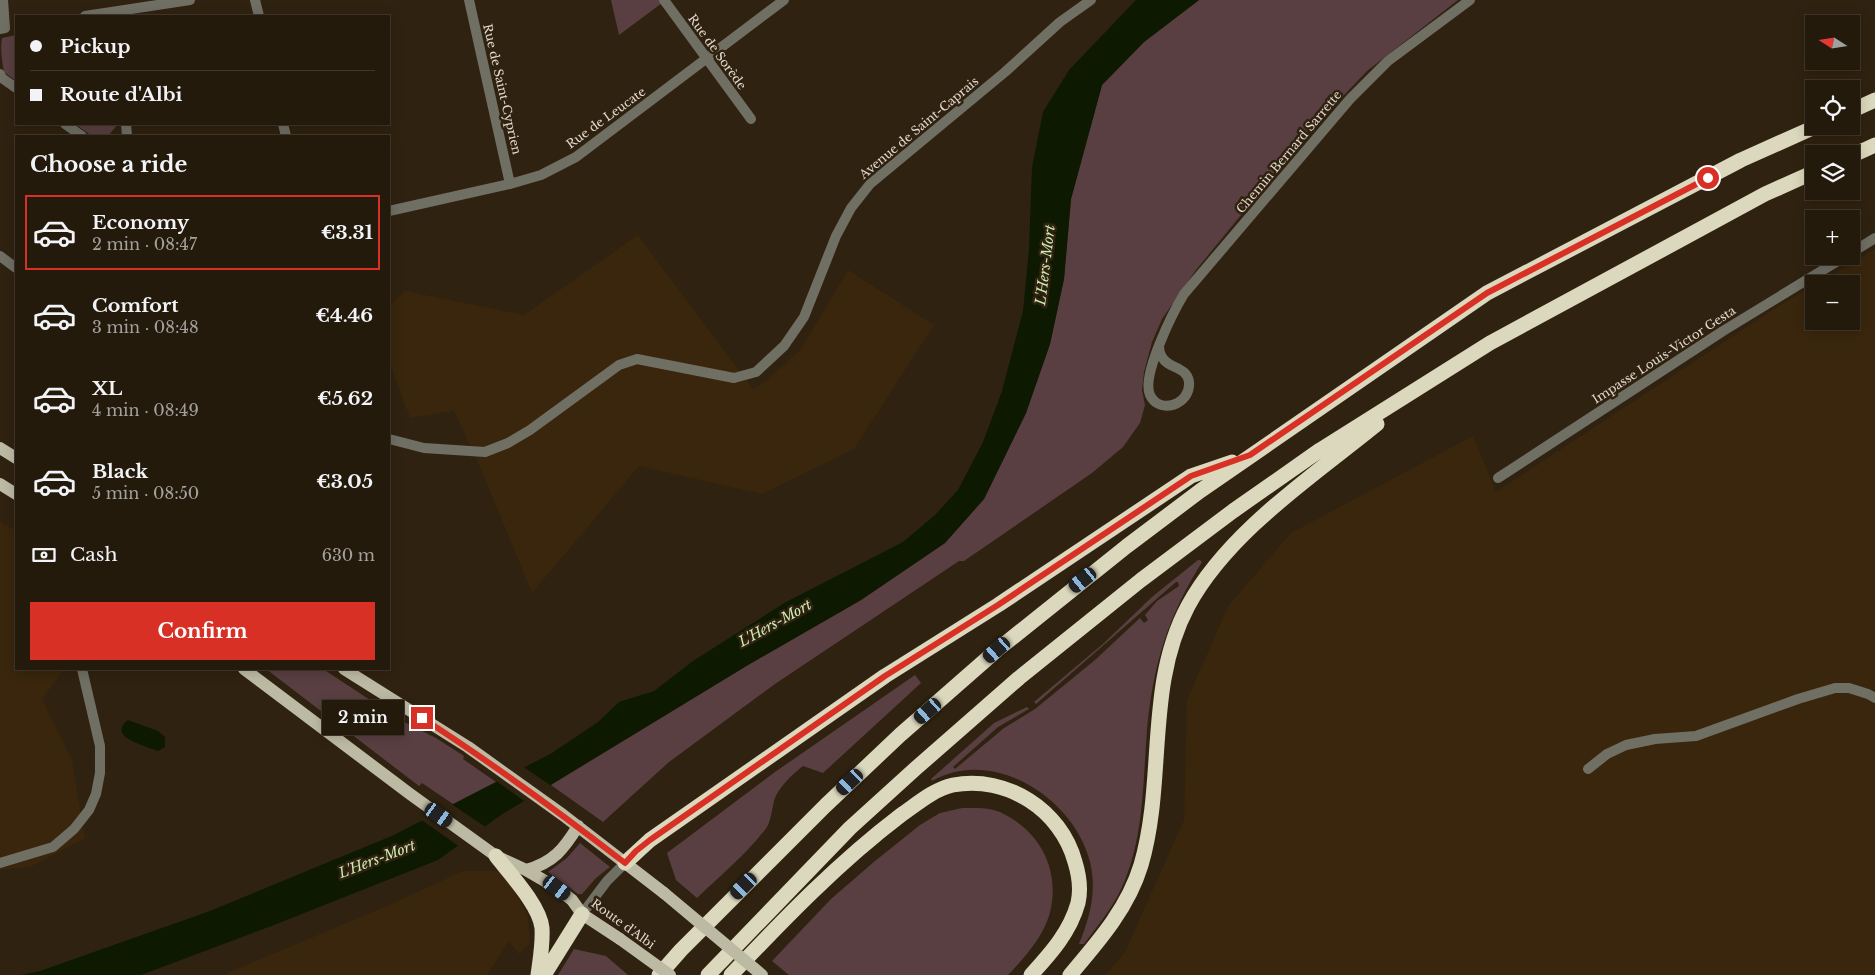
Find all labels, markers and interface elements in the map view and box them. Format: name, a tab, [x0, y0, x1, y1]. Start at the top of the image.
street label: Rue de Sorède	[685, 11, 750, 92]
north arrow	[1805, 15, 1860, 70]
map controls	[1805, 15, 1860, 330]
street label: Rue de Saint-Cyprien	[480, 22, 525, 156]
text: Pickup	[60, 35, 131, 58]
street label: Avenue de Saint-Caprais	[855, 73, 981, 182]
button: locate	[1805, 80, 1860, 135]
text: Route d'Albi	[60, 83, 182, 106]
street label: Rue de Leucate	[563, 84, 648, 151]
street label: Chemin Bernard Sarrette	[1233, 87, 1345, 216]
button: layers	[1805, 145, 1860, 200]
text: Choose a ride	[30, 151, 187, 178]
route start	[1697, 167, 1719, 189]
icon: car	[32, 210, 77, 255]
button: +	[1805, 210, 1860, 265]
text: Economy	[92, 211, 189, 234]
text: €3.31	[321, 221, 373, 244]
water label: L'Hers-Mort	[1031, 223, 1059, 307]
text: 2 min · 08:47	[92, 234, 197, 254]
button: −	[1805, 275, 1860, 330]
icon: car	[32, 293, 77, 338]
text: Comfort	[92, 294, 179, 317]
street label: Impasse Louis-Victor Gesta	[1589, 302, 1739, 407]
text: €4.46	[316, 304, 373, 327]
text: 3 min · 08:48	[92, 317, 199, 337]
icon: car	[32, 376, 77, 421]
text: XL	[92, 377, 122, 400]
text: €5.62	[317, 387, 373, 410]
text: 4 min · 08:49	[92, 400, 199, 420]
icon: car	[32, 459, 77, 504]
text: Black	[92, 460, 148, 483]
text: €3.05	[316, 470, 373, 493]
text: 5 min · 08:50	[92, 483, 199, 503]
icon: cash	[30, 541, 58, 569]
text: Cash	[70, 543, 117, 566]
text: 630 m	[322, 545, 375, 565]
car	[1066, 565, 1099, 595]
water label: L'Hers-Mort	[734, 595, 815, 651]
button: Confirm	[30, 602, 375, 660]
car	[980, 634, 1013, 666]
car	[911, 695, 944, 727]
callout: 2 min	[322, 700, 404, 736]
text: 2 min	[338, 707, 388, 727]
route end	[411, 707, 433, 729]
car	[833, 766, 866, 798]
car	[422, 800, 455, 830]
water label: L'Hers-Mort	[335, 836, 419, 882]
car	[728, 870, 759, 902]
car	[540, 873, 573, 903]
street label: Route d'Albi	[589, 895, 658, 952]

